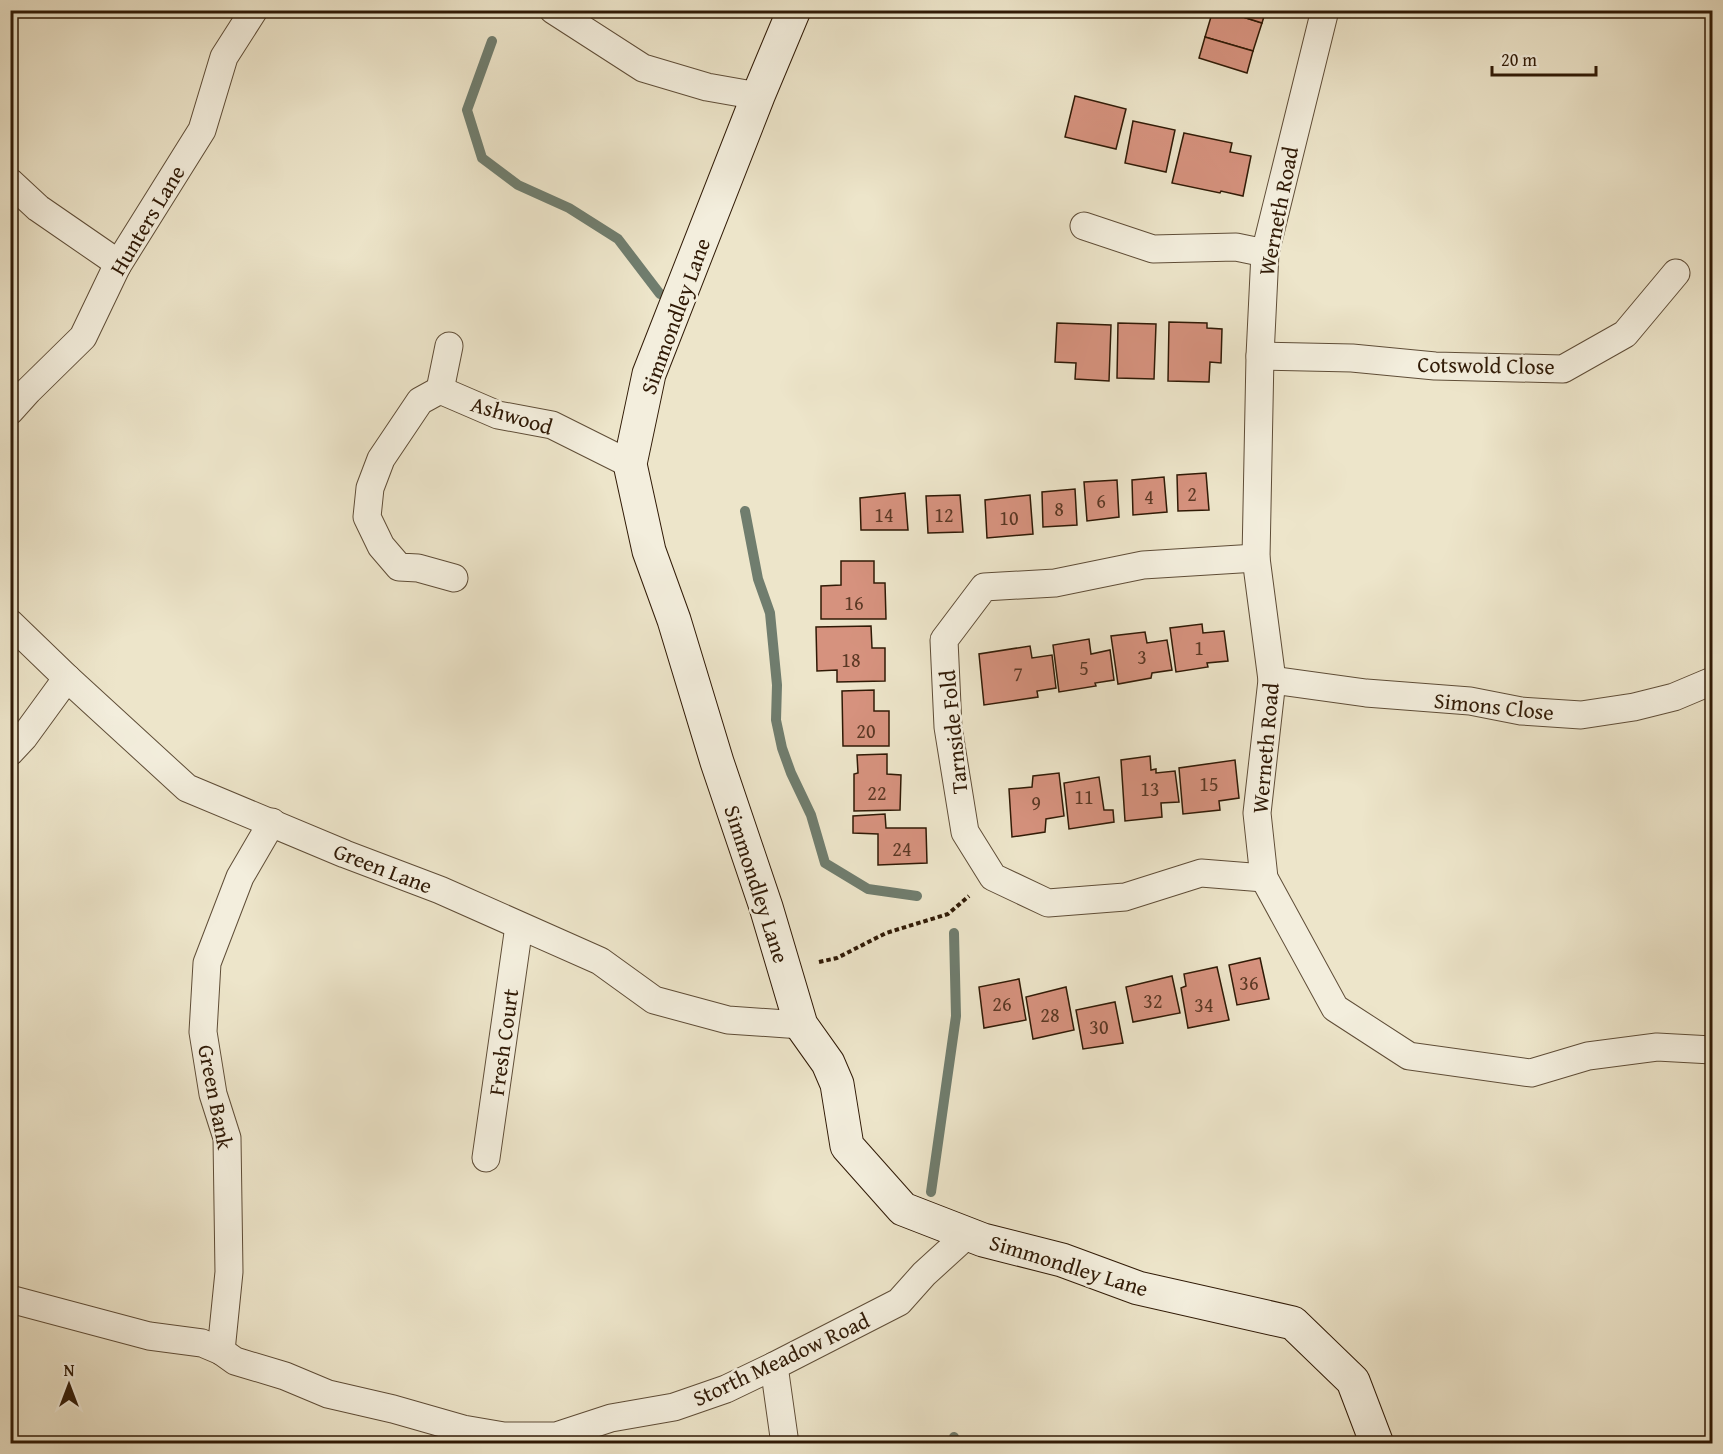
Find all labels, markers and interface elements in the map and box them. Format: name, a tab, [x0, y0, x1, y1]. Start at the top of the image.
scale bar	[1492, 39, 1596, 77]
text: 20 m	[1501, 46, 1537, 73]
street label: Werneth Road	[1250, 143, 1306, 278]
street label: Hunters Lane	[102, 159, 192, 281]
street label: Simmondley Lane	[632, 233, 718, 399]
street label: Cotswold Close	[1417, 348, 1555, 382]
street label: Ashwood	[467, 387, 557, 443]
house number: 2	[1187, 479, 1197, 508]
house number: 4	[1144, 482, 1154, 511]
house number: 6	[1096, 486, 1106, 515]
house number: 8	[1054, 494, 1064, 523]
house number: 14	[874, 500, 894, 529]
house number: 12	[934, 500, 954, 529]
house number: 10	[999, 503, 1019, 532]
house number: 16	[844, 588, 864, 617]
house number: 1	[1194, 633, 1204, 662]
house number: 3	[1137, 642, 1147, 671]
house number: 18	[841, 645, 861, 674]
house number: 5	[1079, 653, 1089, 682]
house number: 7	[1013, 659, 1023, 688]
street label: Tarnside Fold	[931, 668, 975, 795]
street label: Werneth Road	[1243, 681, 1287, 815]
street label: Simons Close	[1432, 684, 1556, 728]
house number: 20	[856, 716, 876, 745]
house number: 15	[1199, 769, 1219, 798]
house number: 13	[1140, 774, 1160, 803]
house number: 22	[867, 778, 887, 807]
house number: 11	[1074, 782, 1094, 811]
house number: 9	[1031, 788, 1041, 817]
street label: Simmondley Lane	[716, 801, 798, 967]
house number: 24	[892, 834, 912, 863]
street label: Green Lane	[329, 835, 437, 901]
house number: 36	[1239, 968, 1259, 997]
street label: Fresh Court	[480, 986, 526, 1098]
house number: 32	[1143, 986, 1163, 1015]
house number: 26	[992, 989, 1012, 1018]
house number: 34	[1194, 990, 1214, 1019]
house number: 28	[1040, 1000, 1060, 1029]
house number: 30	[1089, 1012, 1109, 1041]
street label: Green Bank	[190, 1042, 242, 1153]
street label: Simmondley Lane	[986, 1226, 1152, 1304]
street label: Storth Meadow Road	[687, 1304, 875, 1414]
north arrow	[39, 1355, 99, 1415]
text: N	[64, 1358, 75, 1382]

